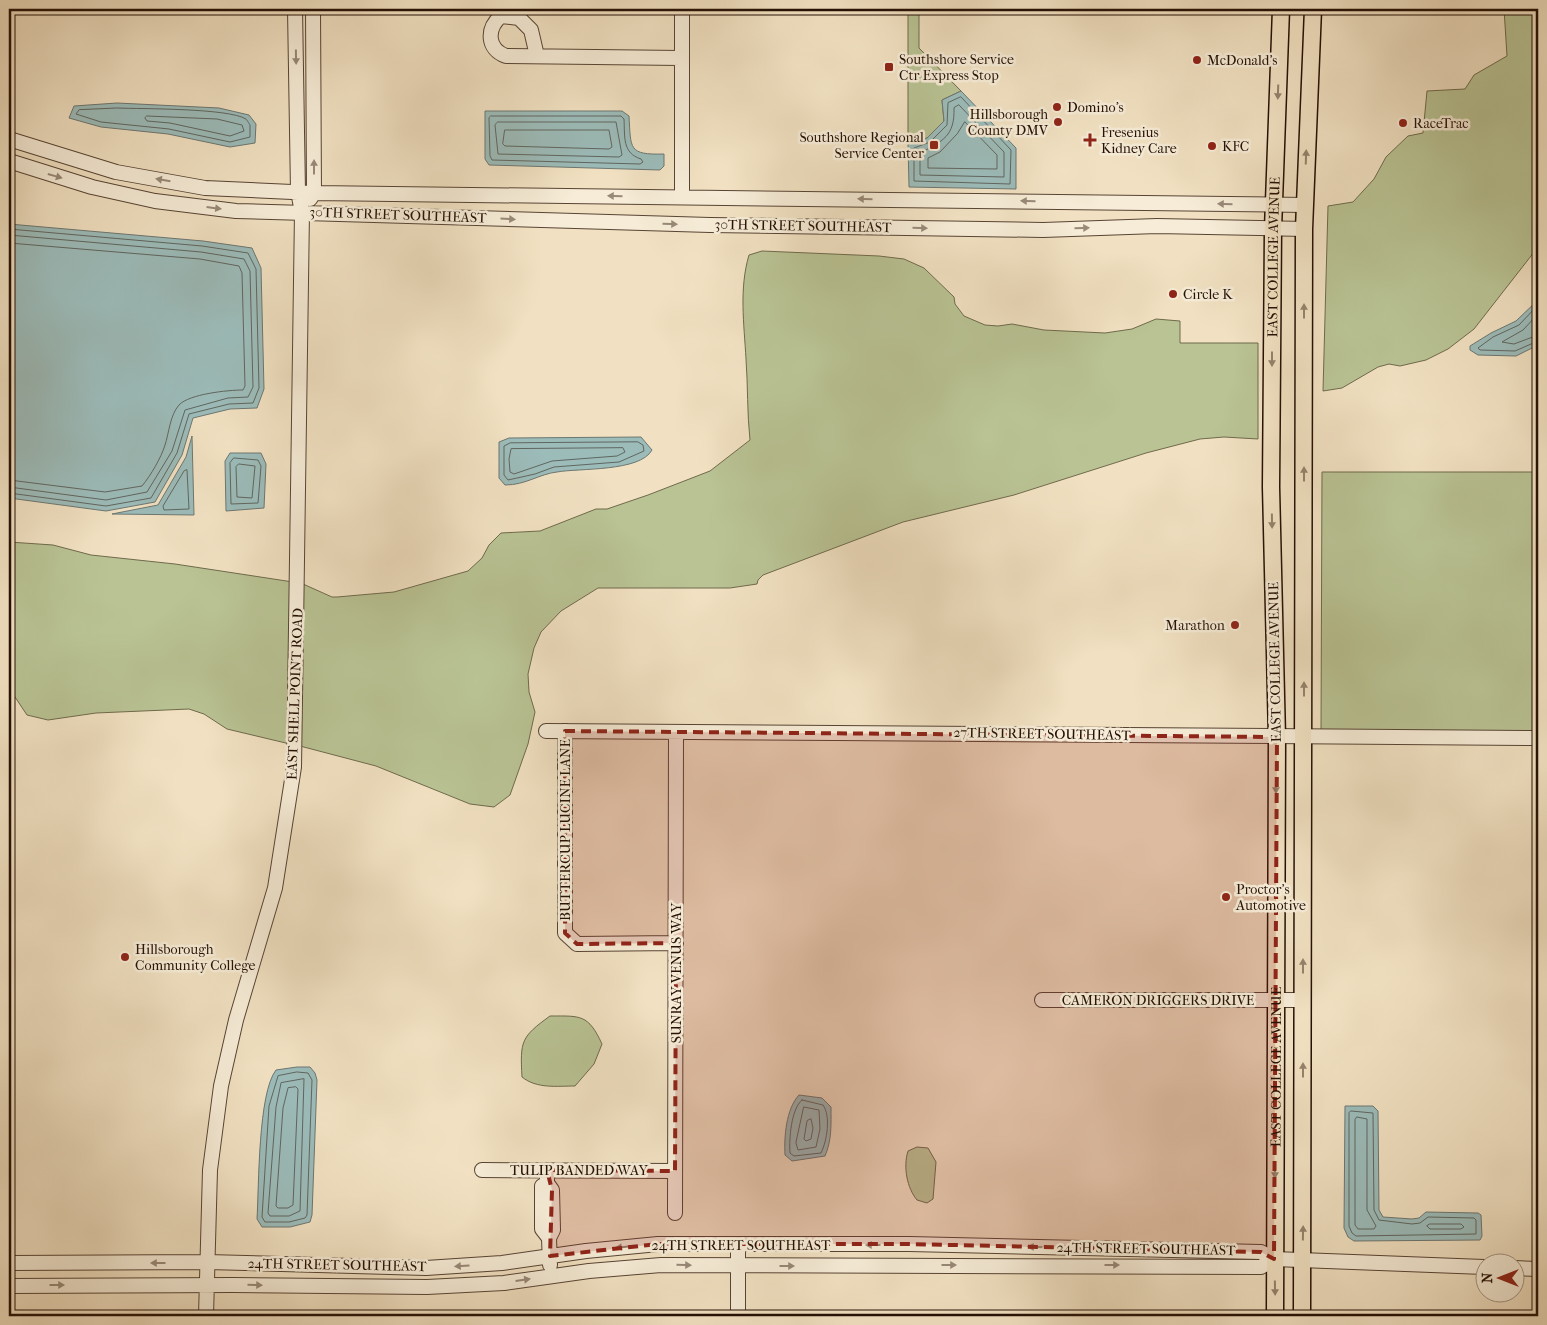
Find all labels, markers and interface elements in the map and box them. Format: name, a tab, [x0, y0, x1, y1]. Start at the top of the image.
one-way arrow	[292, 50, 300, 66]
place label: Southshore Service Ctr Express Stop	[899, 51, 1014, 84]
place label: McDonald's	[1207, 52, 1278, 69]
marker: McDonald's	[1191, 54, 1203, 66]
marker: Southshore Service Ctr Express Stop	[883, 61, 895, 73]
one-way arrow	[1274, 85, 1282, 101]
place label: Domino's	[1067, 99, 1124, 116]
marker: Domino's	[1051, 101, 1063, 113]
place label: Hillsborough County DMV	[968, 106, 1049, 139]
place label: RaceTrac	[1413, 115, 1469, 132]
marker: Hillsborough County DMV	[1052, 116, 1064, 128]
marker: RaceTrac	[1397, 117, 1409, 129]
place label: Fresenius Kidney Care	[1101, 124, 1177, 157]
place label: Southshore Regional Service Center	[799, 129, 924, 162]
marker: Fresenius Kidney Care	[1083, 133, 1097, 147]
place label: KFC	[1222, 138, 1249, 155]
marker: Southshore Regional Service Center	[928, 139, 940, 151]
marker: KFC	[1206, 140, 1218, 152]
one-way arrow	[1303, 148, 1311, 164]
one-way arrow	[310, 159, 318, 175]
one-way arrow	[48, 172, 63, 180]
one-way arrow	[154, 176, 170, 184]
street label: EAST COLLEGE AVENUE	[1264, 176, 1283, 337]
one-way arrow	[607, 192, 623, 200]
one-way arrow	[857, 195, 873, 203]
one-way arrow	[1019, 197, 1035, 205]
one-way arrow	[1217, 200, 1233, 208]
street label: 30TH STREET SOUTHEAST	[309, 203, 487, 227]
one-way arrow	[207, 204, 223, 212]
one-way arrow	[500, 215, 516, 223]
street label: 30TH STREET SOUTHEAST	[714, 216, 892, 236]
one-way arrow	[662, 220, 678, 228]
one-way arrow	[912, 224, 928, 232]
one-way arrow	[1075, 224, 1091, 232]
place label: Circle K	[1183, 286, 1233, 303]
marker: Circle K	[1167, 288, 1179, 300]
one-way arrow	[1300, 303, 1308, 319]
one-way arrow	[1268, 351, 1276, 367]
one-way arrow	[1300, 466, 1308, 482]
one-way arrow	[1268, 513, 1276, 529]
street label: EAST COLLEGE AVENUE	[1265, 581, 1285, 742]
street label: EAST SHELL POINT ROAD	[283, 607, 307, 780]
place label: Marathon	[1165, 617, 1225, 634]
marker: Marathon	[1229, 619, 1241, 631]
one-way arrow	[1300, 681, 1308, 697]
street label: 27TH STREET SOUTHEAST	[953, 724, 1131, 744]
street label: BUTTERCUP LUCINE LANE	[557, 739, 574, 921]
one-way arrow	[1272, 778, 1280, 794]
place label: Proctor's Automotive	[1235, 881, 1306, 914]
marker: Proctor's Automotive	[1220, 891, 1232, 903]
street label: SUNRAY VENUS WAY	[668, 902, 685, 1043]
place label: Hillsborough Community College	[135, 941, 256, 974]
marker: Hillsborough Community College	[119, 951, 131, 963]
one-way arrow	[1299, 958, 1307, 974]
street label: EAST COLLEGE AVENUE	[1267, 986, 1285, 1147]
street label: CAMERON DRIGGERS DRIVE	[1062, 992, 1255, 1009]
one-way arrow	[1299, 1062, 1307, 1078]
street label: TULIP BANDED WAY	[510, 1162, 649, 1179]
one-way arrow	[1271, 1163, 1279, 1179]
one-way arrow	[1299, 1224, 1307, 1240]
street label: 24TH STREET SOUTHEAST	[651, 1237, 831, 1254]
street label: 24TH STREET SOUTHEAST	[1056, 1239, 1236, 1259]
one-way arrow	[865, 1241, 881, 1249]
one-way arrow	[1027, 1243, 1043, 1251]
one-way arrow	[615, 1244, 631, 1252]
north arrow	[1474, 1252, 1524, 1302]
street label: 24TH STREET SOUTHEAST	[247, 1255, 427, 1275]
one-way arrow	[150, 1259, 166, 1267]
one-way arrow	[676, 1261, 692, 1269]
one-way arrow	[942, 1261, 958, 1269]
one-way arrow	[1104, 1261, 1120, 1269]
one-way arrow	[453, 1262, 469, 1270]
one-way arrow	[779, 1262, 795, 1270]
text: N	[1479, 1272, 1496, 1283]
one-way arrow	[515, 1276, 531, 1284]
one-way arrow	[1271, 1280, 1279, 1296]
one-way arrow	[50, 1281, 66, 1289]
one-way arrow	[248, 1281, 264, 1289]

